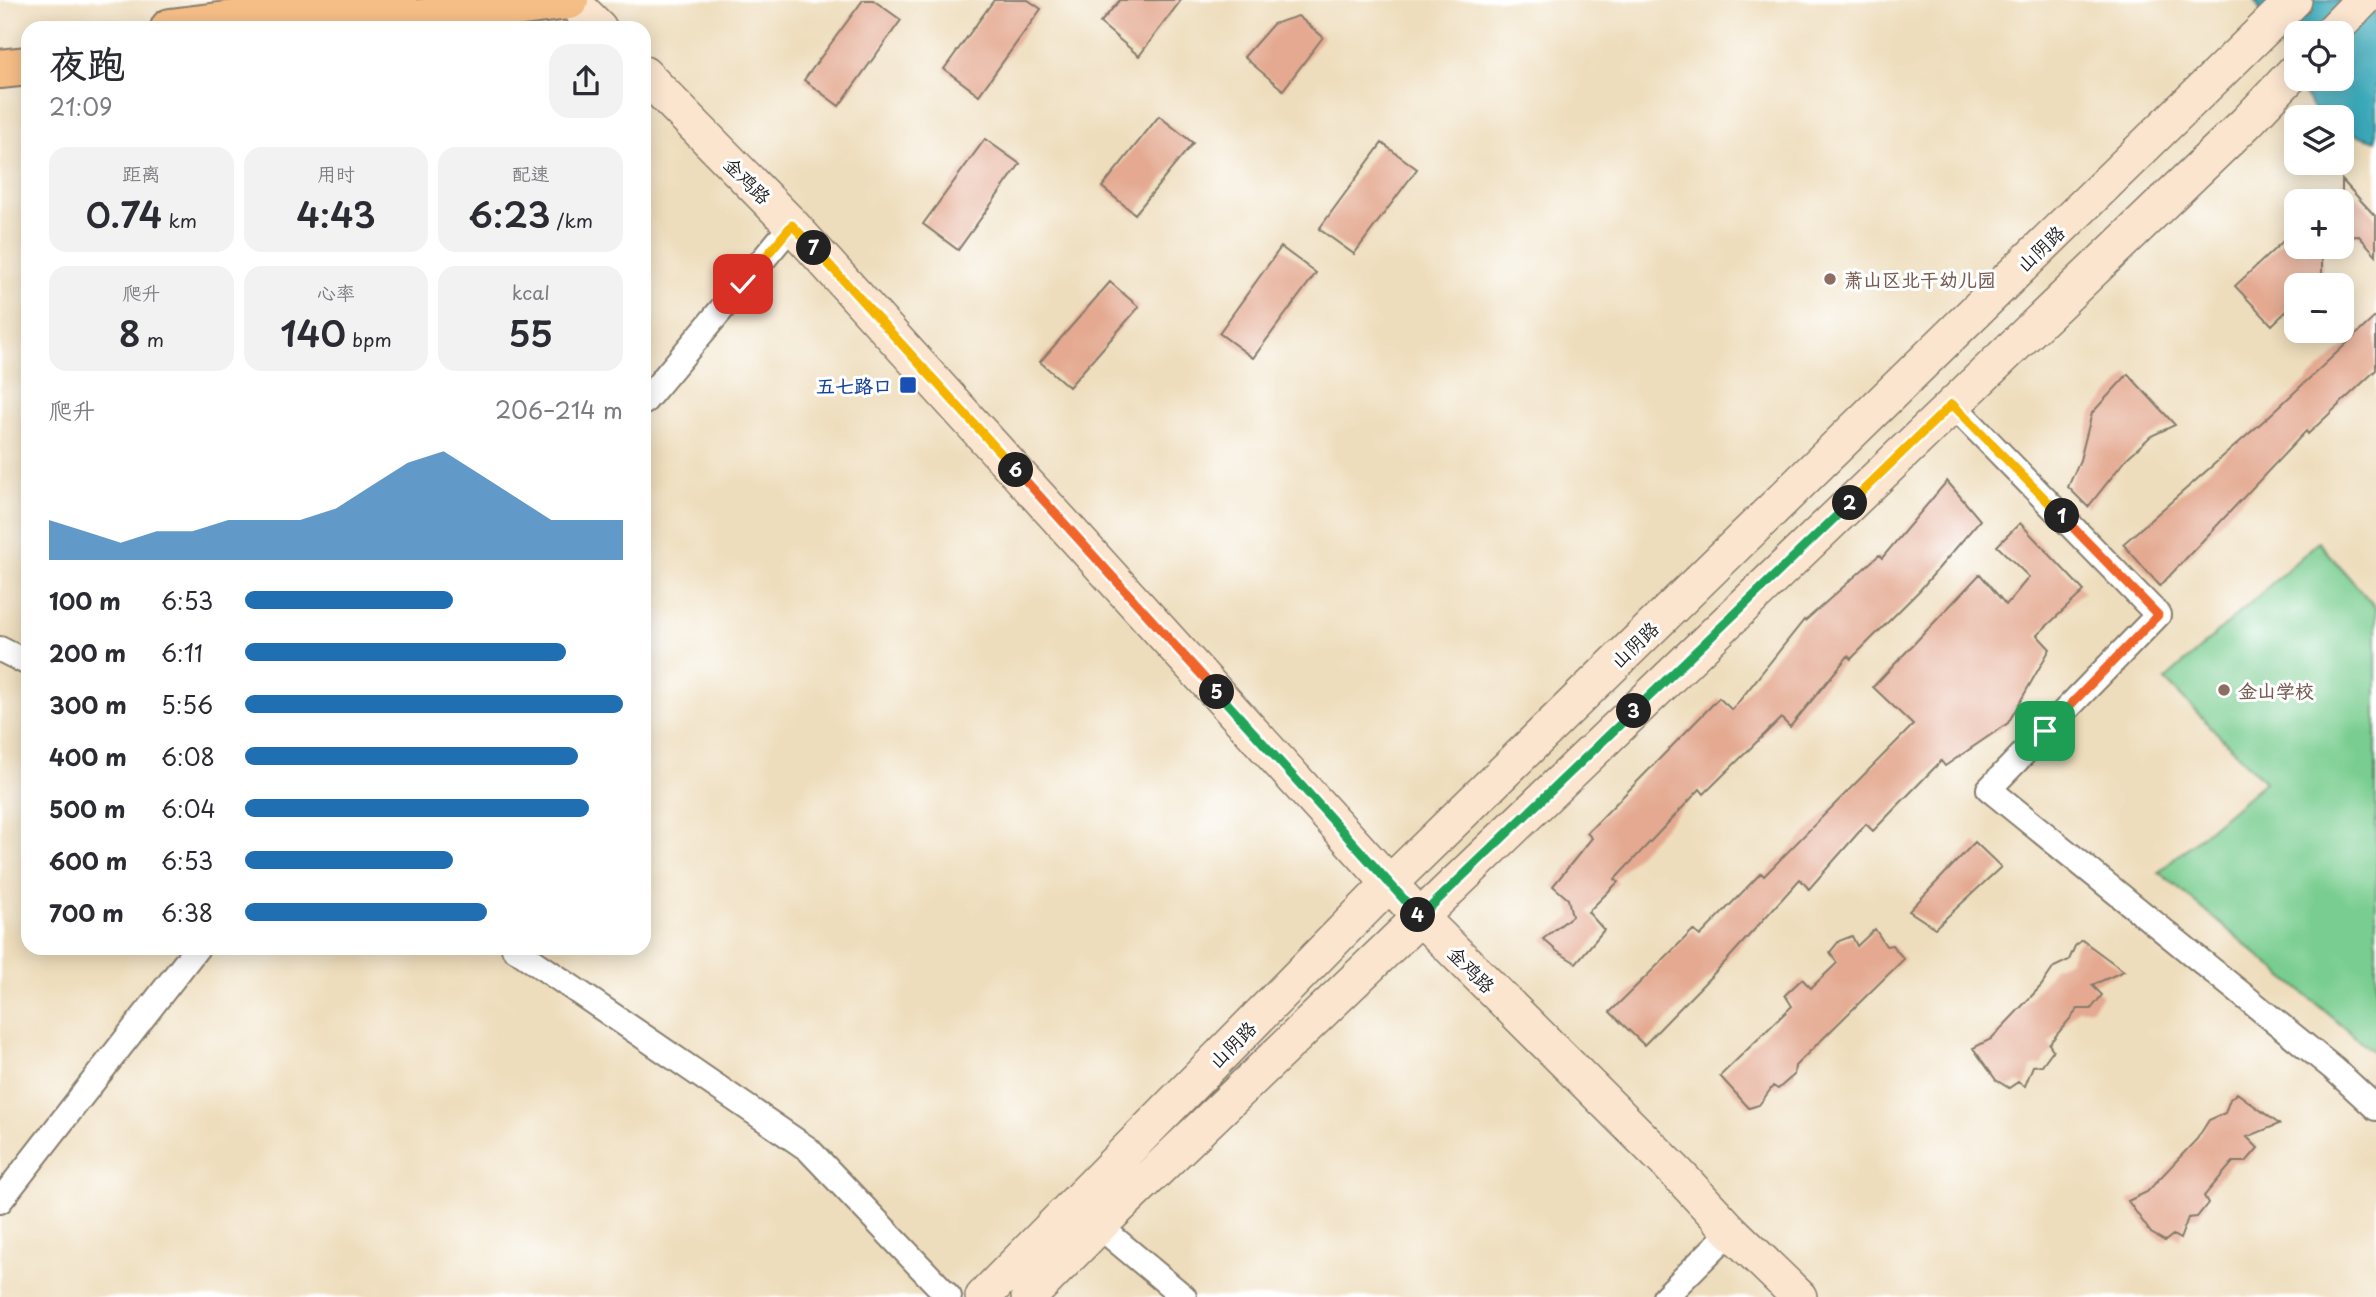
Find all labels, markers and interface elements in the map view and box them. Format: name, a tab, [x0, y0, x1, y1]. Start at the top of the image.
map controls	[2284, 21, 2354, 343]
button: locate	[2284, 21, 2354, 91]
text: 夜跑	[49, 34, 125, 91]
button: share	[549, 44, 623, 118]
text: 21:09	[49, 89, 112, 124]
button: layers	[2284, 105, 2354, 175]
street label: 金鸡路	[718, 150, 778, 210]
text: 距离	[122, 159, 160, 187]
text: 用时	[317, 159, 355, 187]
text: 配速	[512, 159, 550, 187]
text: 0.74	[85, 187, 162, 240]
text: 4:43	[296, 187, 376, 240]
text: 6:23	[468, 187, 550, 240]
button: +	[2284, 189, 2354, 259]
text: km	[162, 206, 197, 234]
text: /km	[550, 206, 593, 234]
street label: 山阴路	[2010, 218, 2070, 278]
pin: 7	[796, 230, 832, 266]
text: 7	[808, 233, 819, 261]
pin	[713, 254, 773, 314]
icon: check	[724, 265, 762, 303]
place label: 萧山区北干幼儿园	[1844, 265, 1996, 293]
marker: 萧山区北干幼儿园	[1822, 271, 1838, 287]
button: −	[2284, 273, 2354, 343]
text: 爬升	[122, 278, 160, 306]
text: 心率	[317, 278, 355, 306]
text: kcal	[512, 278, 550, 306]
text: 8	[119, 306, 141, 359]
text: 140	[280, 306, 346, 359]
text: 55	[508, 306, 553, 359]
text: m	[141, 325, 164, 353]
text: bpm	[346, 325, 392, 353]
place label: 五七路口	[816, 371, 892, 399]
marker: 五七路口	[898, 375, 918, 395]
text: 爬升	[49, 392, 95, 427]
text: 206–214 m	[495, 392, 623, 427]
pin: 6	[998, 452, 1034, 488]
text: 6	[1009, 455, 1022, 483]
pin: 2	[1832, 486, 1868, 520]
text: 2	[1843, 488, 1856, 516]
pin: 1	[2044, 498, 2080, 534]
text: 1	[2057, 501, 2066, 529]
text: 100 m	[49, 583, 121, 618]
text: 6:53	[161, 583, 213, 618]
street label: 山阴路	[1604, 614, 1664, 674]
text: 200 m	[49, 635, 126, 670]
text: 6:11	[161, 635, 203, 670]
pin: 5	[1200, 674, 1234, 710]
place label: 金山学校	[2238, 676, 2314, 704]
text: 5	[1210, 677, 1223, 705]
marker: 金山学校	[2216, 682, 2232, 698]
text: 300 m	[49, 687, 127, 722]
text: 5:56	[161, 687, 213, 722]
pin: 3	[1616, 694, 1652, 728]
text: 3	[1627, 696, 1640, 724]
pin	[2015, 701, 2075, 761]
icon: arrive	[2026, 712, 2064, 750]
text: 400 m	[49, 739, 127, 774]
text: 6:08	[161, 739, 215, 774]
text: 500 m	[49, 791, 126, 826]
text: 6:04	[161, 791, 216, 826]
text: 600 m	[49, 843, 127, 878]
text: 6:53	[161, 843, 213, 878]
text: 700 m	[49, 895, 124, 930]
text: 6:38	[161, 895, 213, 930]
pin: 4	[1400, 898, 1436, 932]
text: 4	[1411, 900, 1424, 928]
street label: 金鸡路	[1442, 939, 1502, 999]
street label: 山阴路	[1202, 1014, 1262, 1074]

